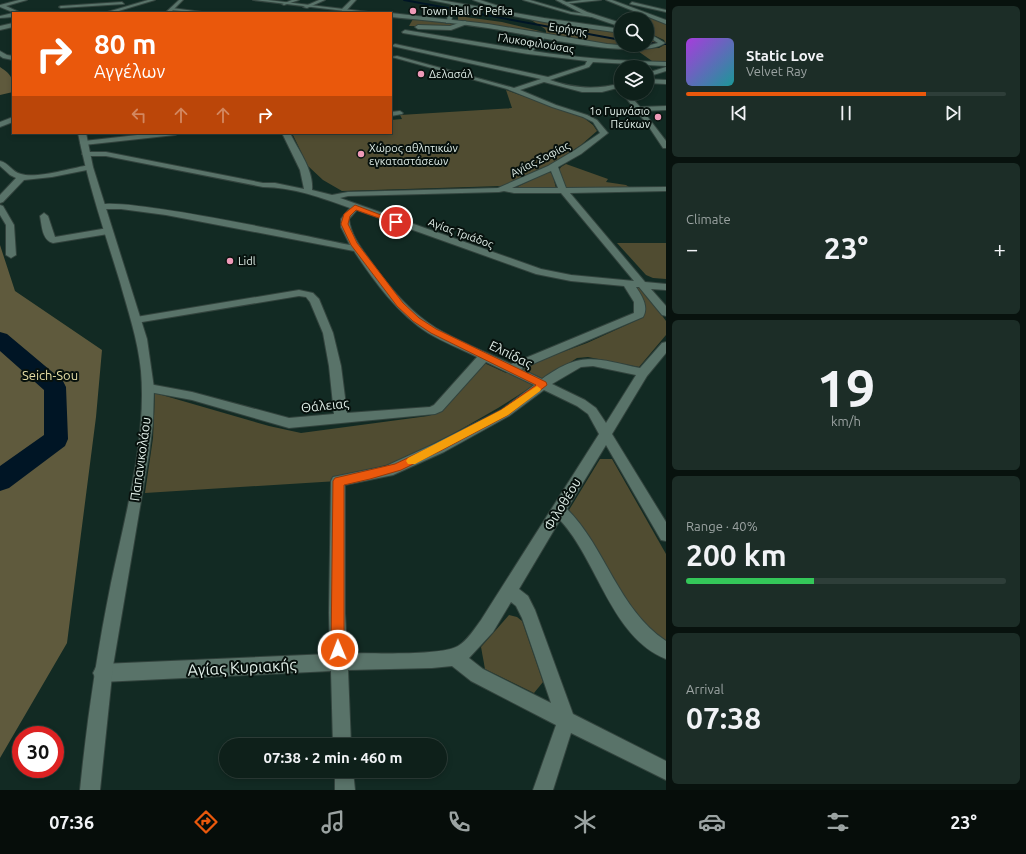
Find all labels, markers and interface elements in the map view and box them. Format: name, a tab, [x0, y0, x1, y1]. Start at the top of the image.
place label: Town Hall of Pefka	[421, 5, 513, 17]
marker: Town Hall of Pefka	[408, 6, 418, 16]
map controls	[614, 12, 654, 100]
button: search	[614, 12, 654, 52]
street label: Ειρήνης	[548, 20, 588, 39]
icon: right	[28, 28, 80, 80]
text: 80 m	[94, 28, 156, 59]
street label: Γλυκοφιλούσας	[497, 31, 575, 56]
text: Static Love	[746, 47, 824, 64]
button: layers	[614, 60, 654, 100]
text: Αγγέλων	[94, 61, 165, 81]
text: Velvet Ray	[746, 64, 807, 78]
place label: Δελασάλ	[429, 68, 473, 80]
marker: Δελασάλ	[416, 69, 426, 79]
icon: previous	[728, 102, 750, 124]
icon: pause	[835, 102, 857, 124]
icon: next	[942, 102, 964, 124]
icon: left	[128, 104, 150, 126]
icon: ahead	[170, 104, 192, 126]
icon: ahead	[212, 104, 234, 126]
icon: right	[254, 104, 276, 126]
place label: 1ο Γυμνάσιο Πεύκων	[589, 105, 651, 130]
marker: 1ο Γυμνάσιο Πεύκων	[653, 112, 663, 122]
street label: Αγίας Σοφίας	[508, 139, 572, 180]
place label: Χώρος αθλητικών εγκαταστάσεων	[369, 142, 459, 167]
marker: Χώρος αθλητικών εγκαταστάσεων	[356, 149, 366, 159]
pin	[379, 205, 413, 239]
icon: arrive	[385, 211, 407, 233]
text: Climate	[686, 212, 731, 226]
street label: Αγίας Τριάδος	[426, 216, 495, 251]
text: 23°	[824, 231, 868, 265]
text: −	[686, 236, 698, 261]
text: +	[994, 236, 1006, 261]
place label: Lidl	[238, 255, 256, 267]
marker: Lidl	[225, 256, 235, 266]
street label: Ελπίδας	[487, 338, 535, 371]
text: 19	[817, 359, 875, 417]
park label: Seich-Sou	[22, 368, 78, 382]
street label: Θάλειας	[300, 396, 350, 415]
text: km/h	[831, 414, 861, 428]
street label: Παπανικολάου	[127, 416, 153, 502]
street label: Φιλοθέου	[541, 475, 583, 533]
text: Range · 40%	[686, 519, 758, 533]
text: 200 km	[686, 538, 787, 572]
position arrow	[317, 629, 359, 671]
street label: Αγίας Κυριακής	[187, 655, 297, 680]
text: Arrival	[686, 682, 724, 696]
text: 07:38	[686, 701, 761, 735]
speed limit sign: 30	[12, 726, 64, 778]
text: 07:38 · 2 min · 460 m	[264, 749, 402, 766]
icon: directions	[192, 808, 220, 836]
icon: music	[319, 808, 347, 836]
icon: phone	[445, 808, 473, 836]
icon: climate	[571, 808, 599, 836]
icon: car	[698, 808, 726, 836]
icon: filters	[824, 808, 852, 836]
text: 07:36	[49, 812, 94, 832]
text: 23°	[950, 812, 977, 832]

